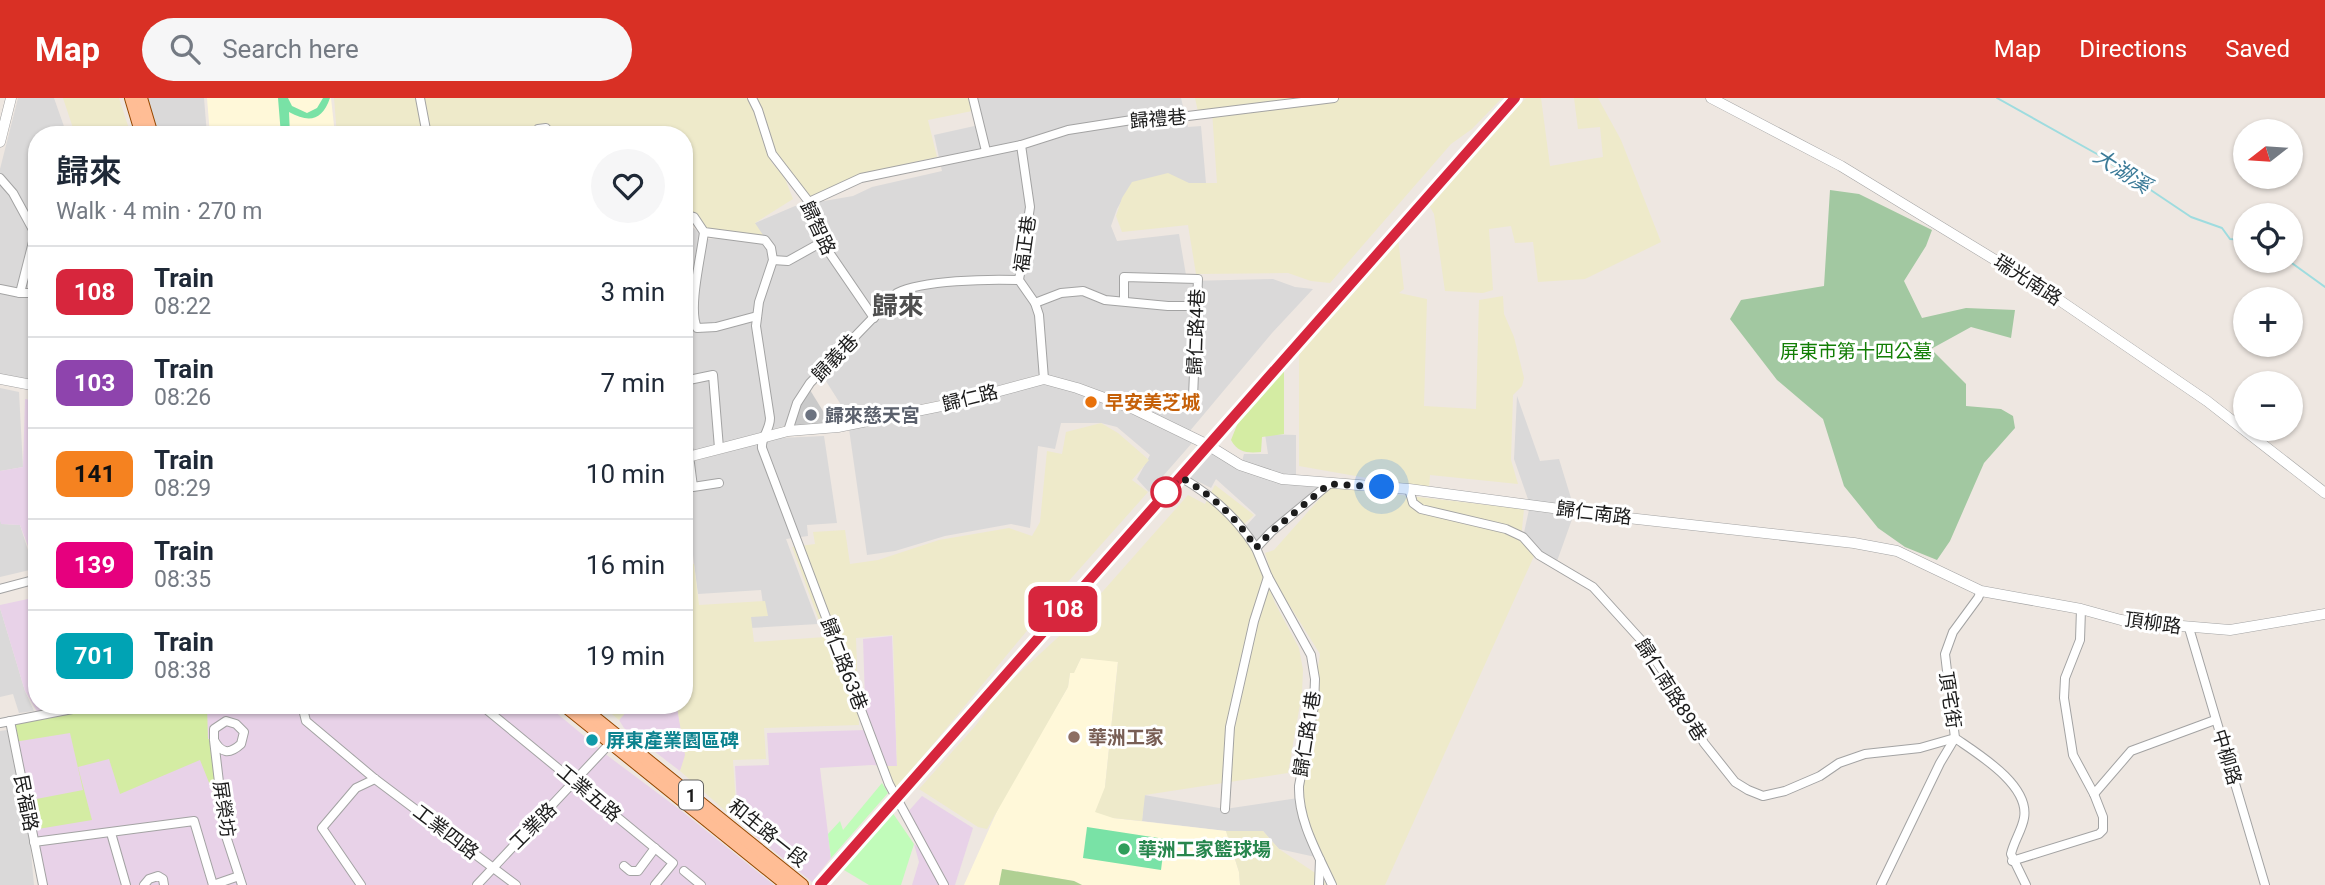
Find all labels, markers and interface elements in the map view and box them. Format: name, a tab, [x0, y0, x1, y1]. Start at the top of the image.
search box	[142, 18, 632, 81]
text: Map	[35, 30, 100, 69]
icon: search	[166, 30, 204, 68]
text: Search here	[222, 34, 359, 64]
text: Map	[1994, 35, 2041, 63]
text: Directions	[2079, 35, 2187, 63]
text: Saved	[2225, 35, 2290, 63]
street label: 歸禮巷	[1129, 105, 1187, 133]
north arrow	[2233, 119, 2303, 189]
map controls	[2233, 119, 2303, 441]
water label: 大湖溪	[2089, 144, 2157, 200]
button: heart	[591, 149, 665, 223]
text: 歸來	[56, 152, 122, 191]
street label: 歸智路	[796, 197, 840, 259]
text: Walk · 4 min · 270 m	[56, 198, 262, 225]
button: locate	[2233, 203, 2303, 273]
street label: 福正巷	[1010, 214, 1040, 274]
street label: 瑞光南路	[1990, 250, 2066, 310]
text: Train	[154, 263, 214, 293]
text: 3 min	[600, 277, 665, 307]
text: 108	[74, 278, 115, 306]
button: +	[2233, 287, 2303, 357]
street label: 歸仁路4巷	[1183, 288, 1209, 376]
district label: 歸來	[872, 291, 924, 321]
text: 08:22	[154, 293, 211, 320]
street label: 歸義巷	[807, 330, 863, 386]
park label: 屏東市第十四公墓	[1780, 340, 1932, 363]
text: Train	[154, 354, 214, 384]
text: 7 min	[600, 368, 665, 398]
text: 103	[74, 369, 115, 397]
button: −	[2233, 371, 2303, 441]
street label: 歸仁路	[940, 380, 1000, 416]
text: 08:26	[154, 384, 211, 411]
place label: 早安美芝城	[1105, 391, 1200, 414]
marker: 早安美芝城	[1083, 394, 1099, 410]
place label: 歸來慈天宮	[825, 404, 920, 427]
marker: 歸來慈天宮	[803, 407, 819, 423]
text: Train	[154, 445, 214, 475]
text: 10 min	[586, 459, 665, 489]
text: 141	[74, 460, 115, 488]
your location	[1364, 469, 1399, 504]
text: 08:29	[154, 475, 211, 502]
unlabelled marker	[1151, 477, 1181, 507]
street label: 歸仁南路	[1555, 497, 1633, 529]
text: Train	[154, 536, 214, 566]
text: 16 min	[586, 550, 665, 580]
text: 139	[74, 551, 115, 579]
text: 08:35	[154, 566, 211, 593]
line badge: 108	[1023, 586, 1103, 632]
text: 108	[1042, 595, 1084, 623]
street label: 頂柳路	[2123, 608, 2183, 638]
street label: 歸仁路63巷	[816, 614, 872, 714]
text: Train	[154, 627, 214, 657]
street label: 歸仁南路89巷	[1630, 635, 1712, 745]
text: 19 min	[586, 641, 665, 671]
text: 701	[74, 642, 115, 670]
text: 08:38	[154, 657, 211, 684]
street label: 頂宅街	[1935, 670, 1965, 730]
street label: 歸仁路1巷	[1289, 689, 1325, 779]
place label: 華洲工家	[1088, 726, 1164, 749]
street label: 中柳路	[2208, 726, 2246, 788]
place label: 屏東產業園區碑	[606, 729, 739, 752]
marker: 華洲工家	[1066, 729, 1082, 745]
marker: 屏東產業園區碑	[584, 732, 600, 748]
street label: 工業五路	[552, 760, 626, 826]
street label: 民福路	[9, 773, 43, 833]
street label: 屏榮坊	[209, 779, 239, 839]
road number: 1	[679, 780, 703, 810]
street label: 和生路一段	[724, 794, 812, 872]
street label: 工業路	[505, 798, 561, 854]
street label: 工業四路	[409, 800, 483, 864]
place label: 華洲工家籃球場	[1138, 838, 1271, 861]
marker: 華洲工家籃球場	[1116, 841, 1132, 857]

